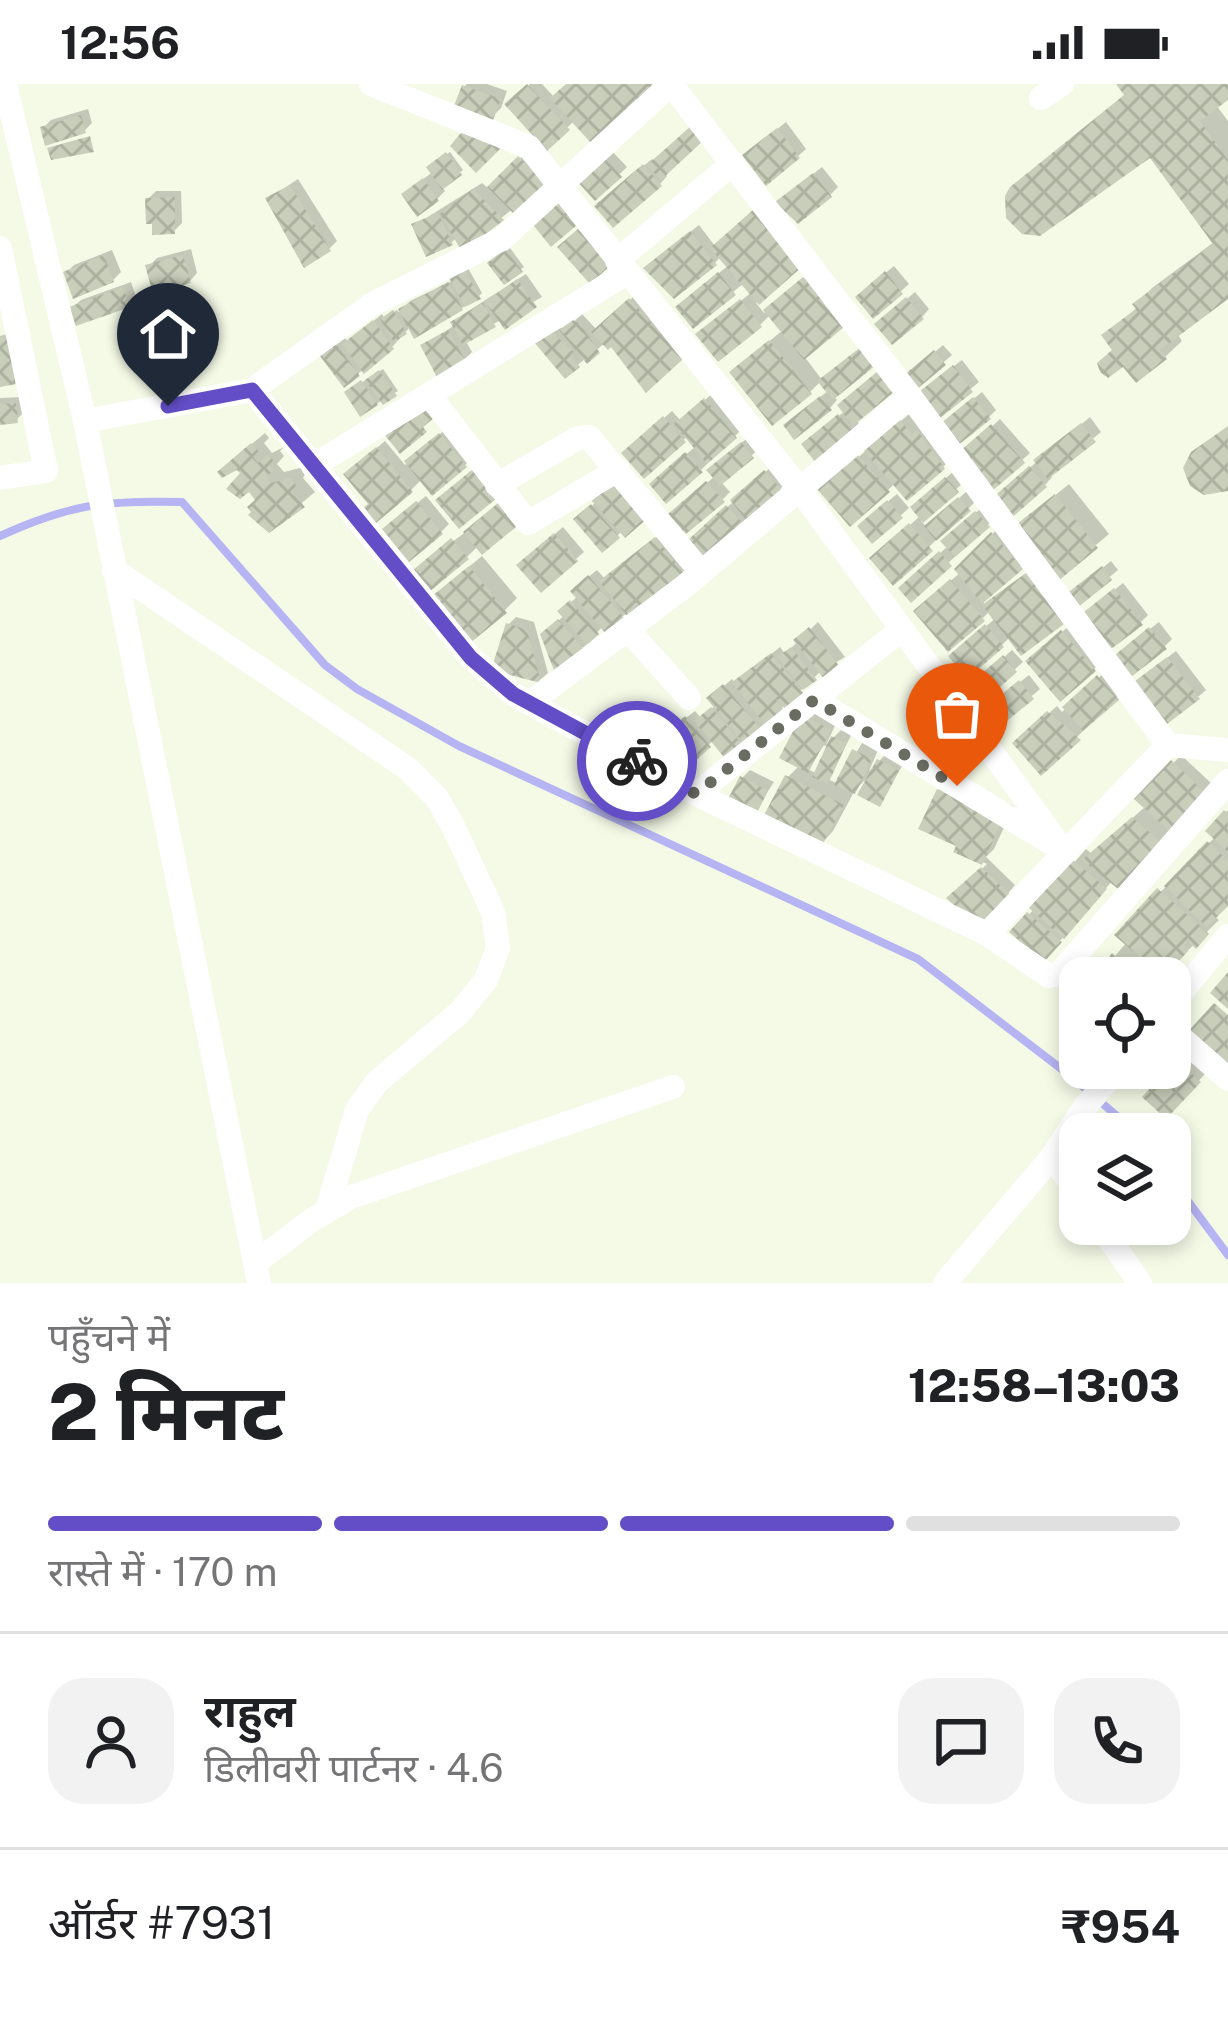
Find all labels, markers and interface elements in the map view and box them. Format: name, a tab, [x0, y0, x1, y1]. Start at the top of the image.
text: 12:56	[60, 16, 180, 69]
pin	[117, 283, 219, 406]
icon: home	[135, 301, 201, 367]
pin	[906, 663, 1008, 786]
icon: bag	[924, 681, 990, 747]
courier	[577, 701, 697, 821]
icon: bike	[604, 728, 670, 794]
map controls	[1059, 957, 1191, 1245]
button: locate	[1059, 957, 1191, 1089]
button: layers	[1059, 1113, 1191, 1245]
text: पहुँचने में	[48, 1314, 170, 1360]
text: 12:58–13:03	[908, 1359, 1180, 1412]
text: 2 मिनट	[48, 1366, 284, 1458]
text: रास्ते में · 170 m	[48, 1549, 278, 1595]
button: person	[48, 1678, 174, 1804]
button: chat	[898, 1678, 1024, 1804]
button: phone	[1054, 1678, 1180, 1804]
text: राहुल	[204, 1684, 296, 1737]
text: डिलीवरी पार्टनर · 4.6	[204, 1745, 503, 1791]
text: ऑर्डर #7931	[48, 1896, 275, 1949]
text: ₹954	[1062, 1900, 1180, 1953]

